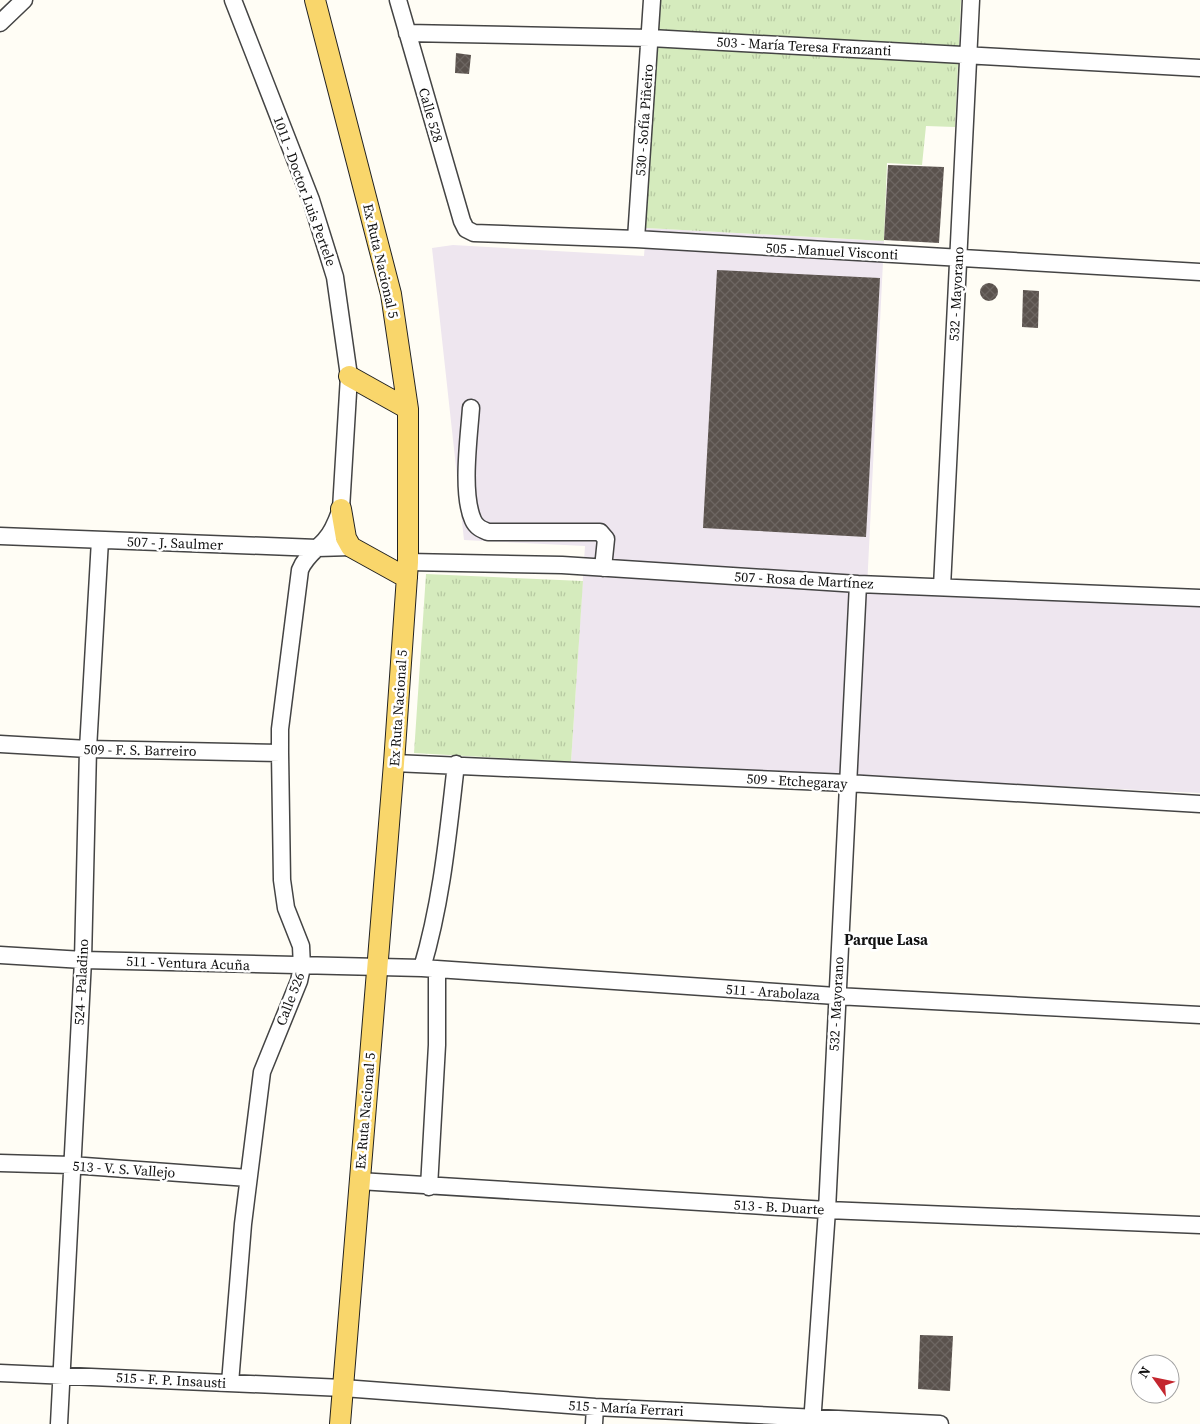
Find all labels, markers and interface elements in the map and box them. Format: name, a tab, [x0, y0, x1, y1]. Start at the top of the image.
street label: 503 - María Teresa Franzanti	[716, 31, 892, 61]
street label: 530 - Sofía Piñeiro	[630, 63, 658, 177]
street label: Calle 528	[414, 85, 448, 145]
street label: 1011 - Doctor Luis Pertele	[268, 113, 342, 269]
street label: Ex Ruta Nacional 5	[358, 202, 404, 320]
street label: 505 - Manuel Visconti	[765, 238, 899, 264]
street label: 532 - Mayorano	[944, 246, 968, 342]
street label: 507 - J. Saulmer	[127, 531, 223, 555]
street label: 507 - Rosa de Martínez	[734, 566, 875, 594]
street label: Ex Ruta Nacional 5	[384, 649, 412, 767]
street label: 509 - F. S. Barreiro	[83, 739, 197, 761]
street label: 509 - Etchegaray	[746, 768, 849, 794]
district label: Parque Lasa	[844, 929, 929, 950]
street label: 524 - Paladino	[69, 938, 93, 1026]
street label: 511 - Ventura Acuña	[126, 951, 251, 975]
street label: 532 - Mayorano	[824, 956, 848, 1052]
street label: Calle 526	[271, 969, 309, 1029]
street label: 511 - Arabolaza	[725, 979, 822, 1005]
street label: Ex Ruta Nacional 5	[350, 1052, 380, 1170]
street label: 513 - V. S. Vallejo	[72, 1155, 176, 1183]
street label: 513 - B. Duarte	[733, 1195, 825, 1219]
north arrow	[1130, 1354, 1180, 1404]
text: N	[1133, 1362, 1155, 1382]
street label: 515 - F. P. Insausti	[115, 1367, 227, 1393]
street label: 515 - María Ferrari	[568, 1395, 684, 1421]

